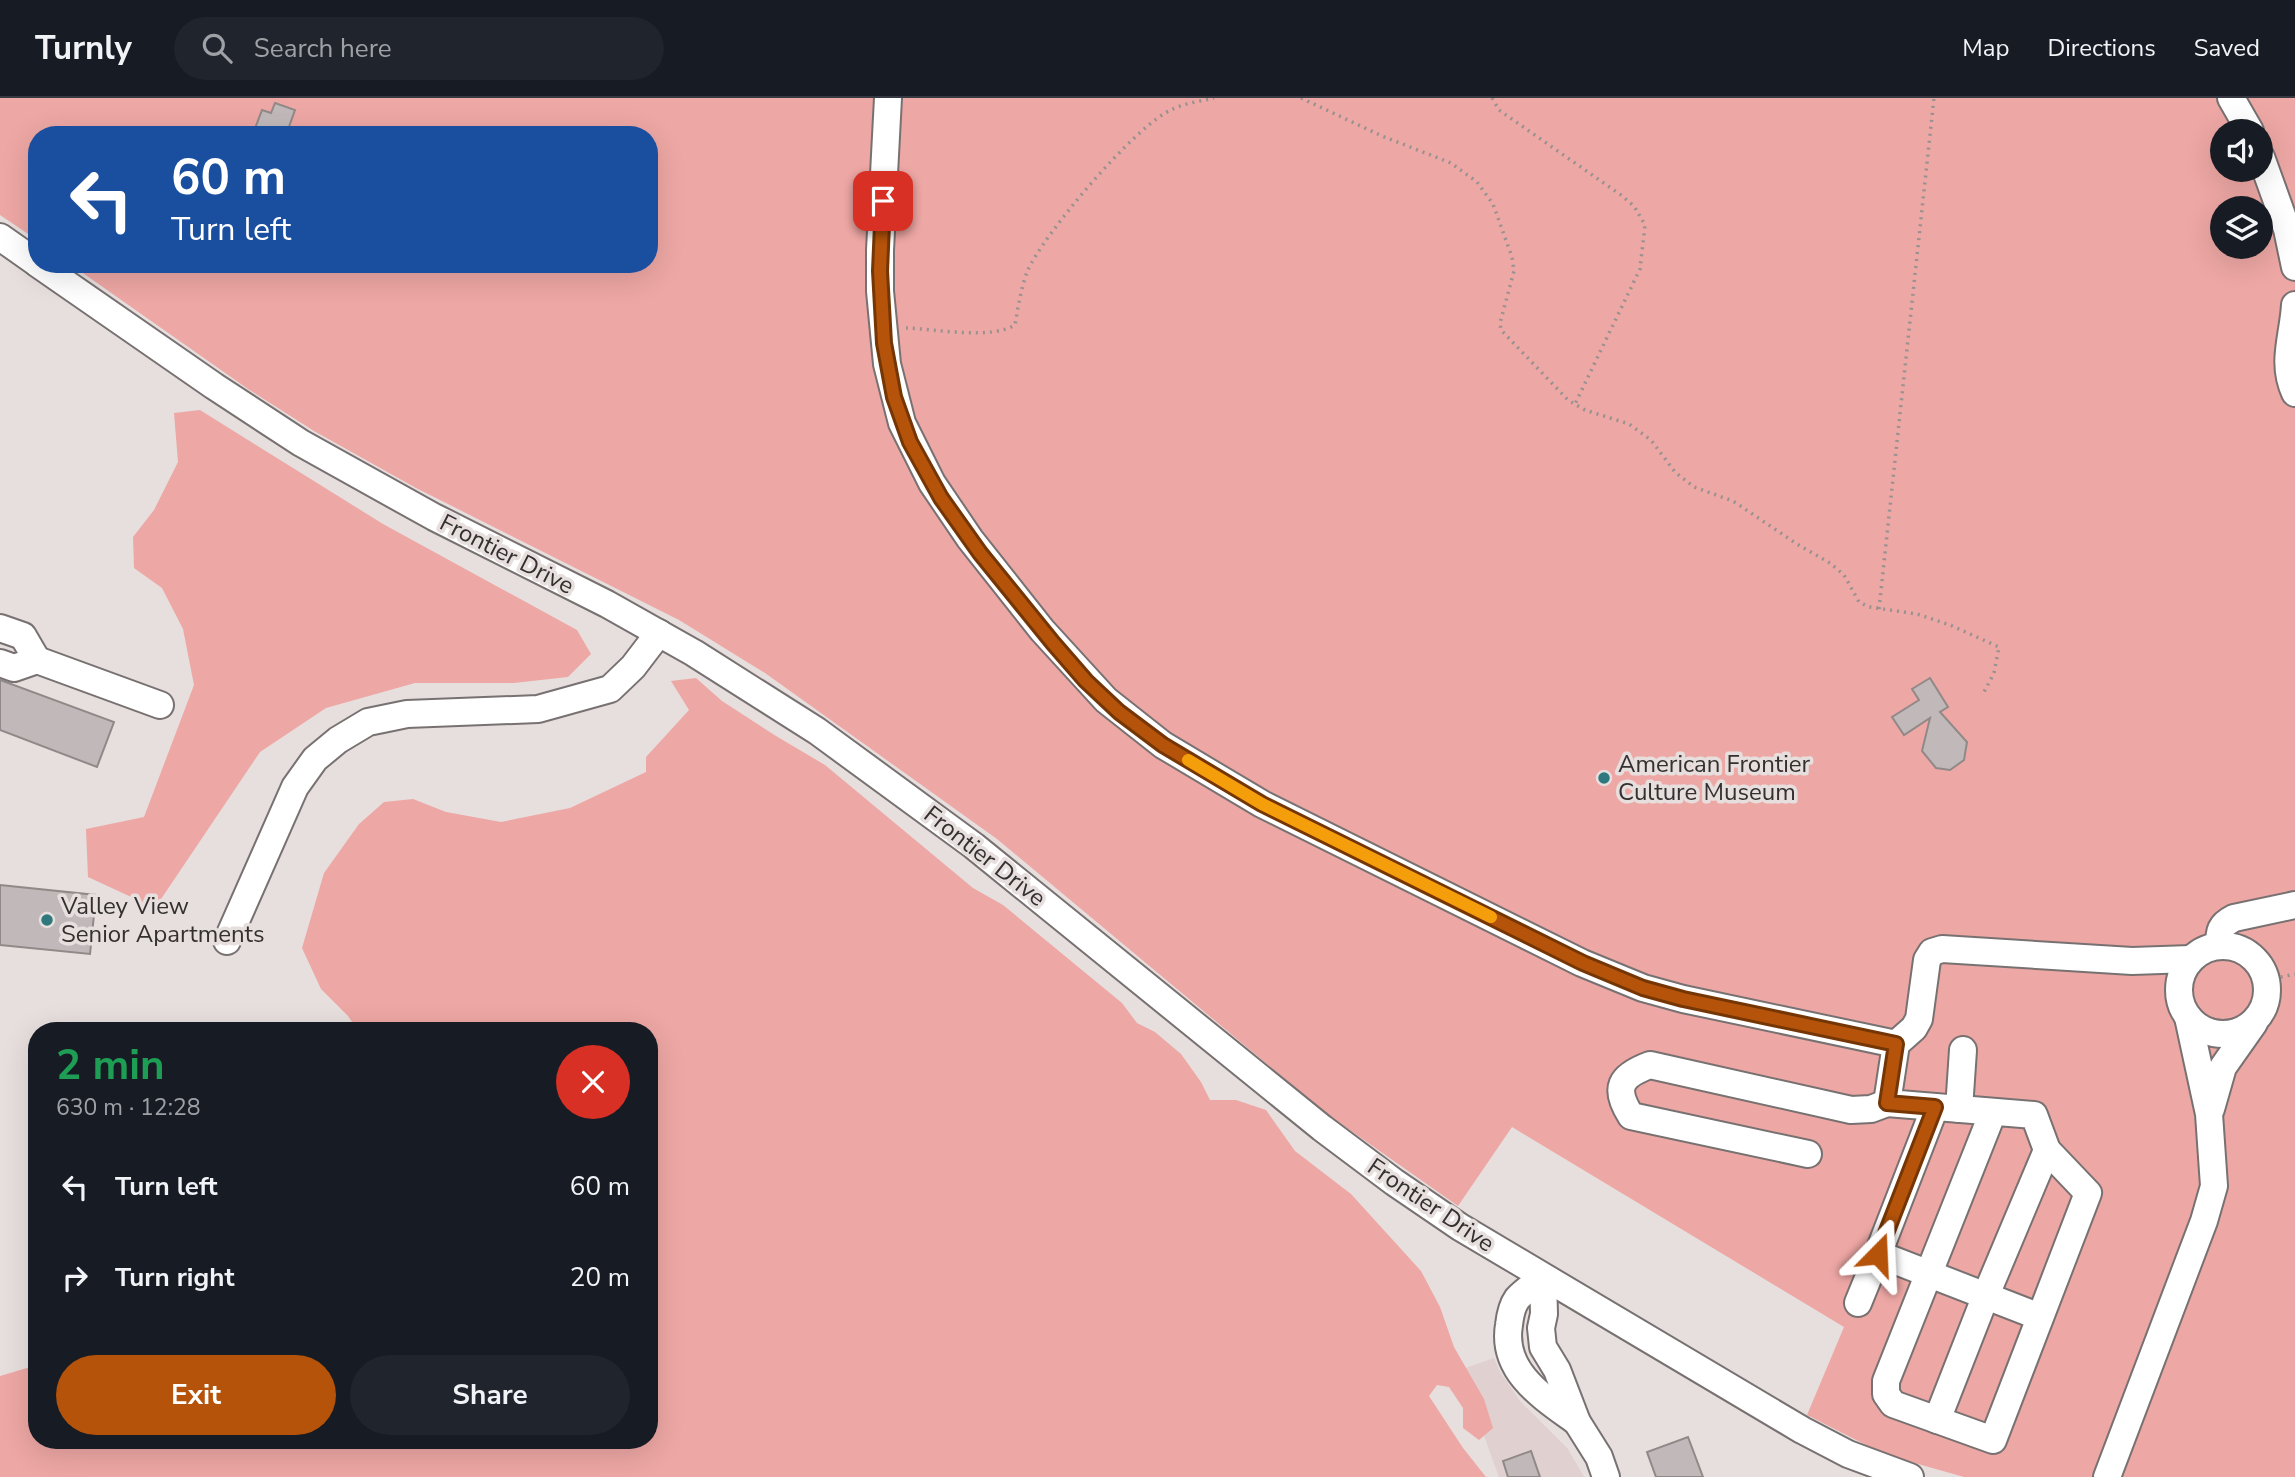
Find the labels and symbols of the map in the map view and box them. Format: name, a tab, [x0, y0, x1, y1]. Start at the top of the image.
pin	[853, 171, 913, 231]
street label: Frontier Drive	[434, 506, 580, 602]
place label: American Frontier Culture Museum	[1618, 748, 1811, 808]
marker: American Frontier Culture Museum	[1596, 770, 1612, 786]
street label: Frontier Drive	[917, 798, 1053, 914]
place label: Valley View Senior Apartments	[60, 890, 265, 950]
marker: Valley View Senior Apartments	[39, 912, 55, 928]
street label: Frontier Drive	[1361, 1151, 1501, 1259]
position arrow	[1841, 1217, 1915, 1291]

